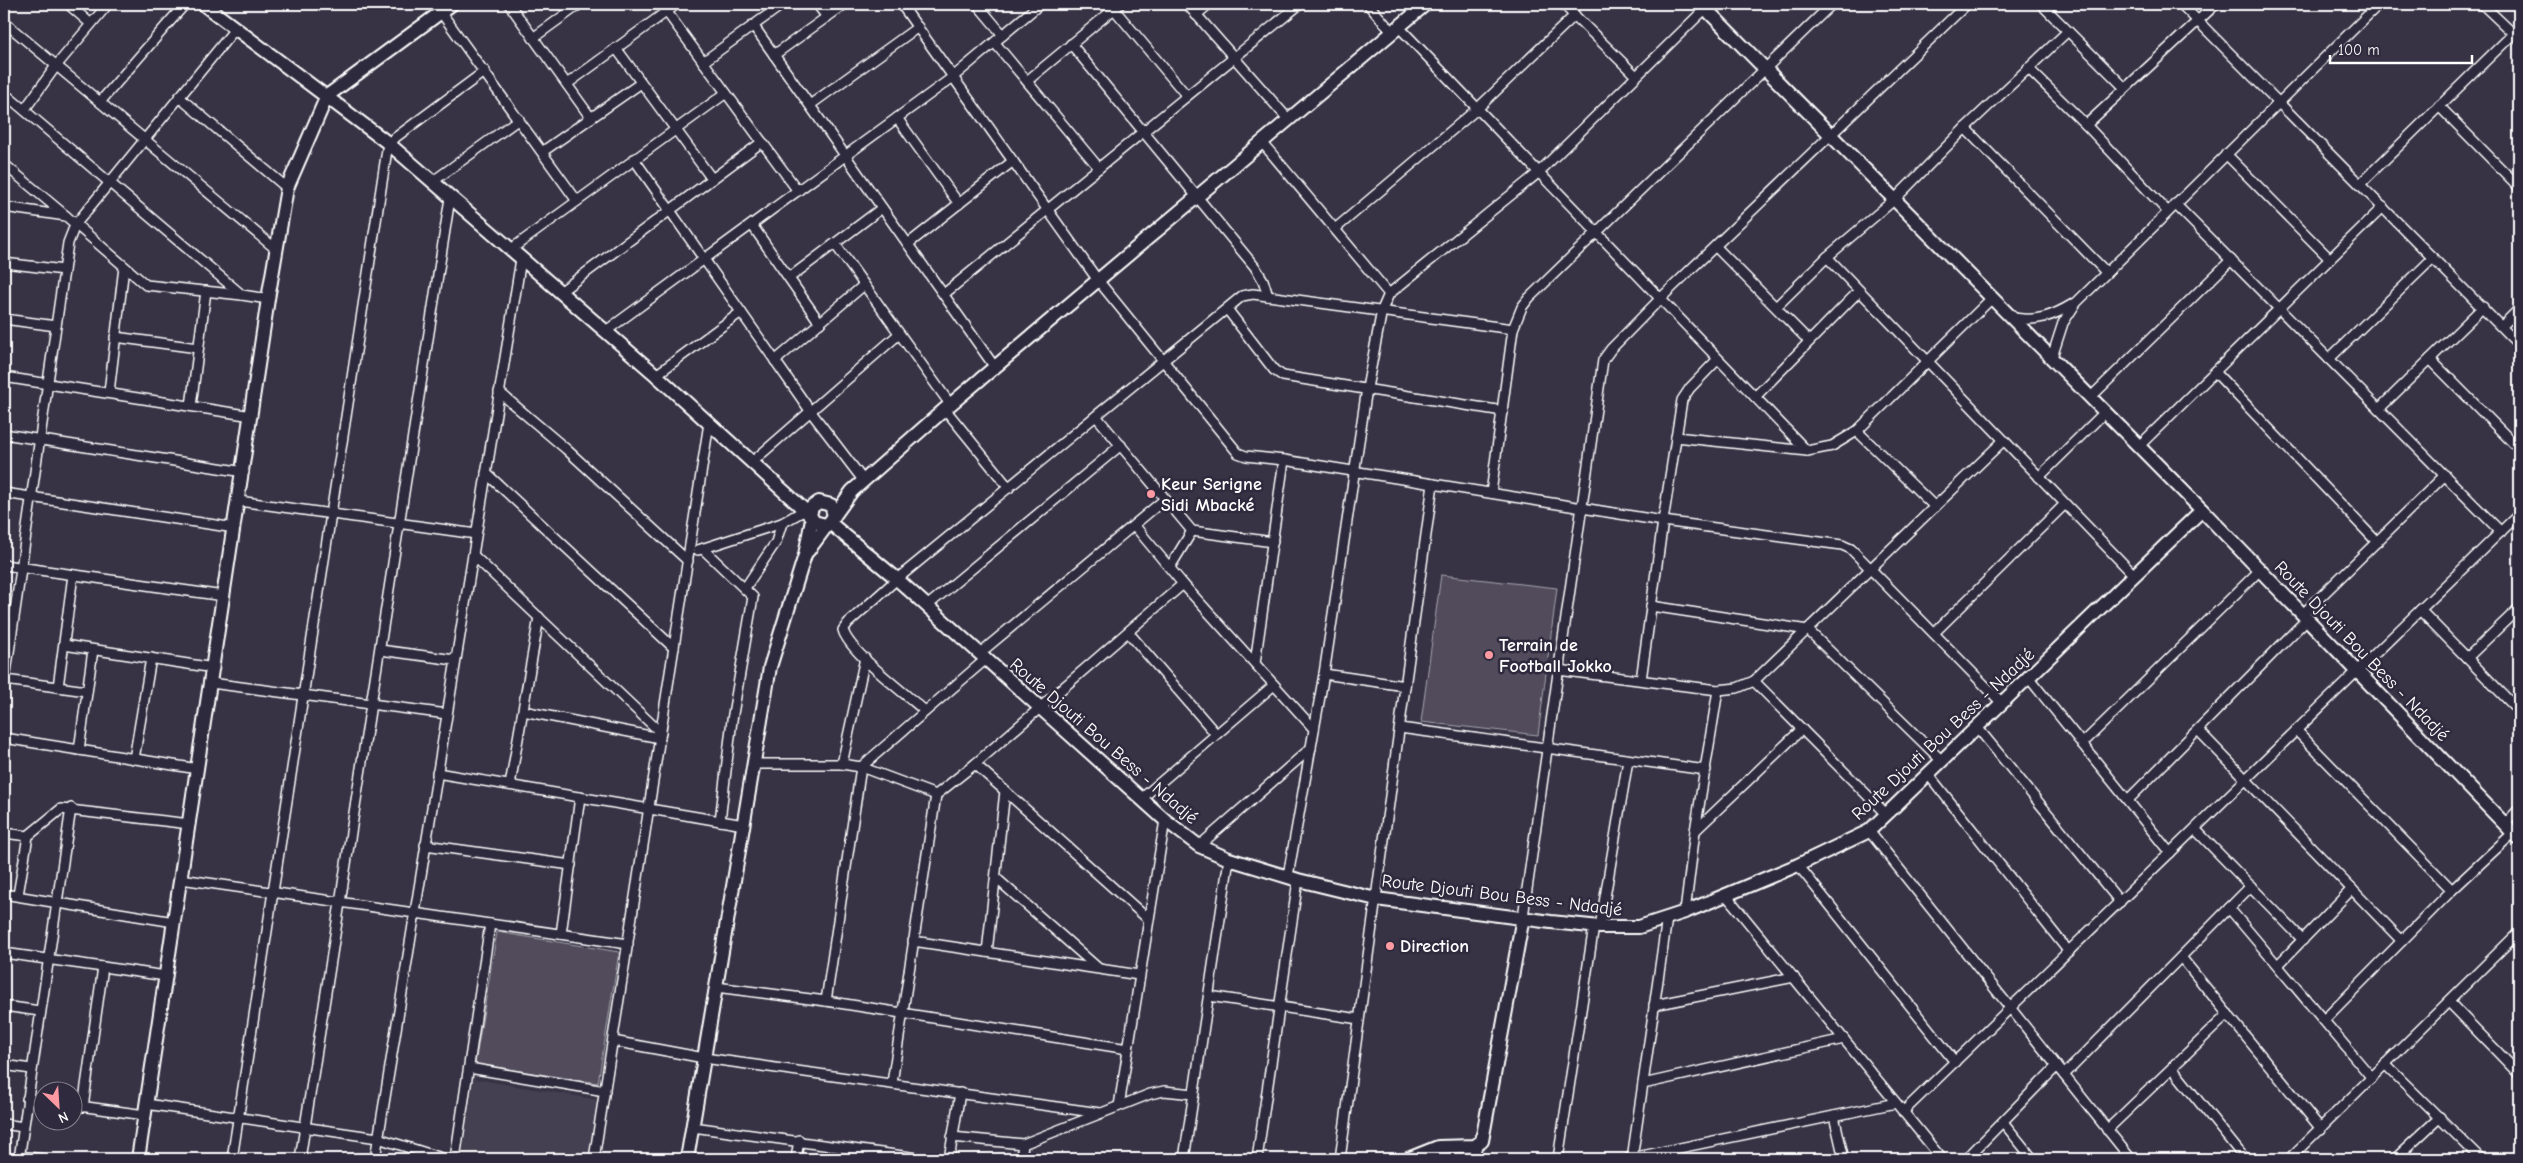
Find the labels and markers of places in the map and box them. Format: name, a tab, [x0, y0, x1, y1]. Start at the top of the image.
place label: Keur Serigne Sidi Mbacké	[1161, 474, 1262, 516]
marker: Keur Serigne Sidi Mbacké	[1145, 488, 1157, 500]
place label: Terrain de Football Jokko	[1499, 635, 1612, 677]
marker: Terrain de Football Jokko	[1483, 649, 1495, 661]
place label: Direction	[1400, 936, 1469, 957]
marker: Direction	[1384, 940, 1396, 952]

